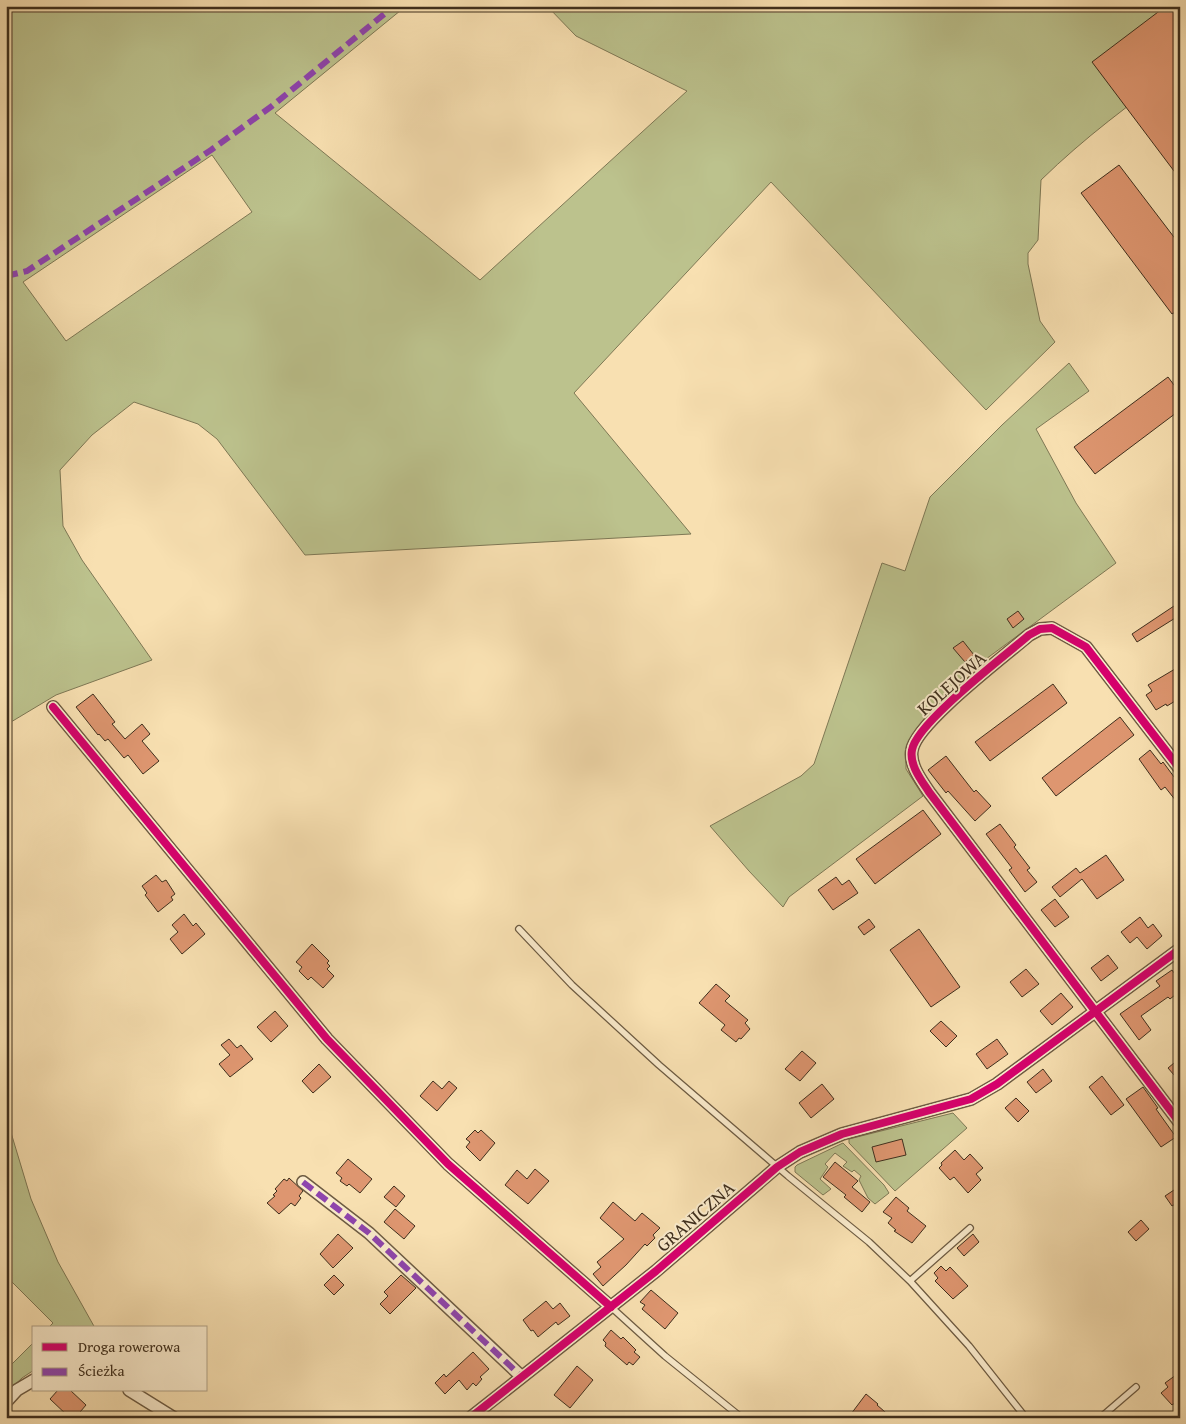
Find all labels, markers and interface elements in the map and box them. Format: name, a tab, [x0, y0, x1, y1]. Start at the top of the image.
street label: KOLEJOWA	[910, 644, 992, 722]
street label: GRANICZNA	[649, 1174, 741, 1258]
legend	[32, 1326, 208, 1392]
text: Droga rowerowa	[78, 1336, 180, 1357]
text: Ścieżka	[78, 1360, 125, 1381]

